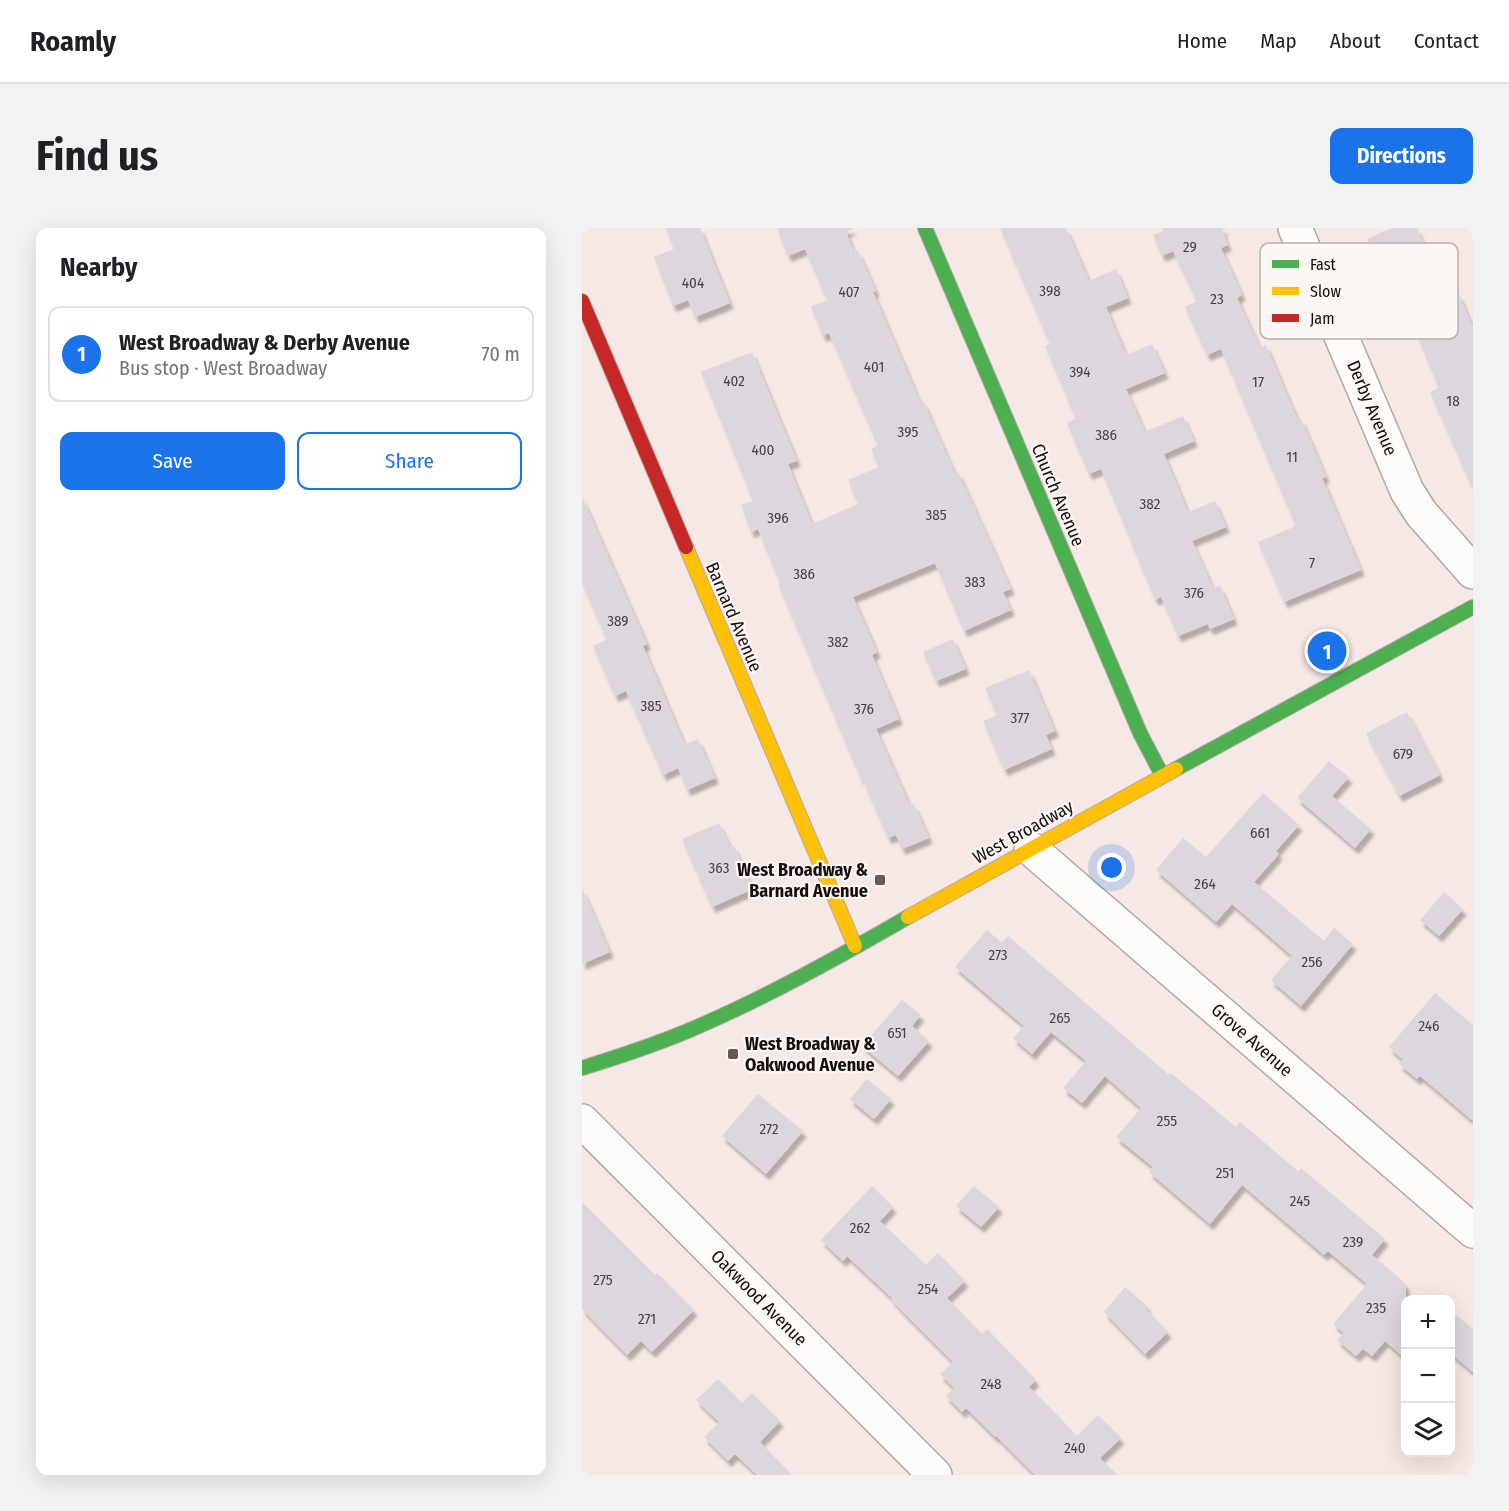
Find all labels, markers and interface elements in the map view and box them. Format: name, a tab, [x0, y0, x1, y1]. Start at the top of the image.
text: Roamly	[30, 25, 116, 58]
text: Home	[1177, 28, 1227, 54]
text: Map	[1260, 28, 1297, 54]
text: About	[1330, 28, 1381, 54]
text: Contact	[1414, 28, 1479, 54]
button: Directions	[1330, 128, 1473, 184]
text: Find us	[36, 131, 158, 181]
house number: 29	[1183, 238, 1197, 256]
legend	[1260, 243, 1458, 339]
text: Nearby	[60, 252, 137, 283]
text: Fast	[1310, 255, 1337, 274]
house number: 404	[682, 274, 704, 292]
house number: 398	[1039, 282, 1061, 300]
text: Slow	[1310, 282, 1341, 301]
house number: 407	[839, 283, 859, 301]
house number: 23	[1210, 290, 1224, 308]
text: Jam	[1310, 309, 1335, 328]
text: West Broadway & Derby Avenue	[119, 329, 410, 356]
text: 1	[77, 342, 86, 366]
text: 70 m	[482, 342, 520, 366]
text: Bus stop · West Broadway	[119, 356, 327, 380]
street label: Derby Avenue	[1342, 357, 1402, 459]
house number: 401	[864, 358, 884, 376]
house number: 394	[1069, 363, 1091, 381]
house number: 402	[723, 372, 745, 390]
house number: 17	[1252, 373, 1264, 391]
house number: 18	[1446, 392, 1460, 410]
house number: 395	[898, 423, 918, 441]
house number: 386	[1095, 426, 1117, 444]
button: Save	[60, 432, 285, 490]
button: Share	[297, 432, 522, 490]
street label: Church Avenue	[1027, 440, 1089, 550]
house number: 400	[752, 441, 774, 459]
house number: 11	[1286, 448, 1298, 466]
house number: 382	[1140, 495, 1161, 513]
house number: 385	[925, 506, 947, 524]
house number: 396	[767, 509, 789, 527]
house number: 7	[1309, 554, 1315, 572]
street label: Barnard Avenue	[701, 559, 767, 675]
house number: 386	[793, 565, 815, 583]
house number: 383	[964, 573, 986, 591]
house number: 376	[1184, 584, 1204, 602]
house number: 389	[607, 612, 629, 630]
pin: 1	[1308, 628, 1346, 674]
house number: 382	[828, 633, 849, 651]
house number: 385	[640, 697, 662, 715]
house number: 376	[854, 700, 874, 718]
house number: 377	[1011, 709, 1029, 727]
house number: 679	[1393, 745, 1413, 763]
street label: West Broadway	[969, 795, 1077, 869]
house number: 661	[1250, 824, 1270, 842]
your location	[1097, 853, 1126, 882]
house number: 363	[709, 859, 730, 877]
place label: West Broadway & Barnard Avenue	[737, 859, 869, 902]
marker: West Broadway & Barnard Avenue	[873, 873, 887, 887]
house number: 264	[1194, 875, 1216, 893]
house number: 273	[988, 946, 1008, 964]
house number: 256	[1302, 953, 1322, 971]
street label: Grove Avenue	[1207, 999, 1297, 1081]
house number: 265	[1050, 1009, 1071, 1027]
house number: 246	[1418, 1017, 1440, 1035]
house number: 651	[887, 1024, 907, 1042]
place label: West Broadway & Oakwood Avenue	[745, 1033, 876, 1076]
marker: West Broadway & Oakwood Avenue	[726, 1047, 740, 1061]
house number: 255	[1157, 1112, 1177, 1130]
house number: 272	[759, 1120, 779, 1138]
house number: 251	[1216, 1164, 1234, 1182]
house number: 245	[1290, 1192, 1310, 1210]
house number: 262	[850, 1219, 871, 1237]
house number: 239	[1343, 1233, 1363, 1251]
street label: Oakwood Avenue	[706, 1245, 812, 1351]
house number: 275	[593, 1271, 613, 1289]
house number: 254	[918, 1280, 938, 1298]
map controls	[1401, 1295, 1455, 1457]
button: +	[1401, 1295, 1455, 1349]
house number: 235	[1366, 1299, 1386, 1317]
house number: 271	[638, 1310, 656, 1328]
button: −	[1401, 1349, 1455, 1403]
house number: 248	[980, 1375, 1002, 1393]
button: layers	[1401, 1403, 1455, 1457]
house number: 240	[1064, 1439, 1086, 1457]

